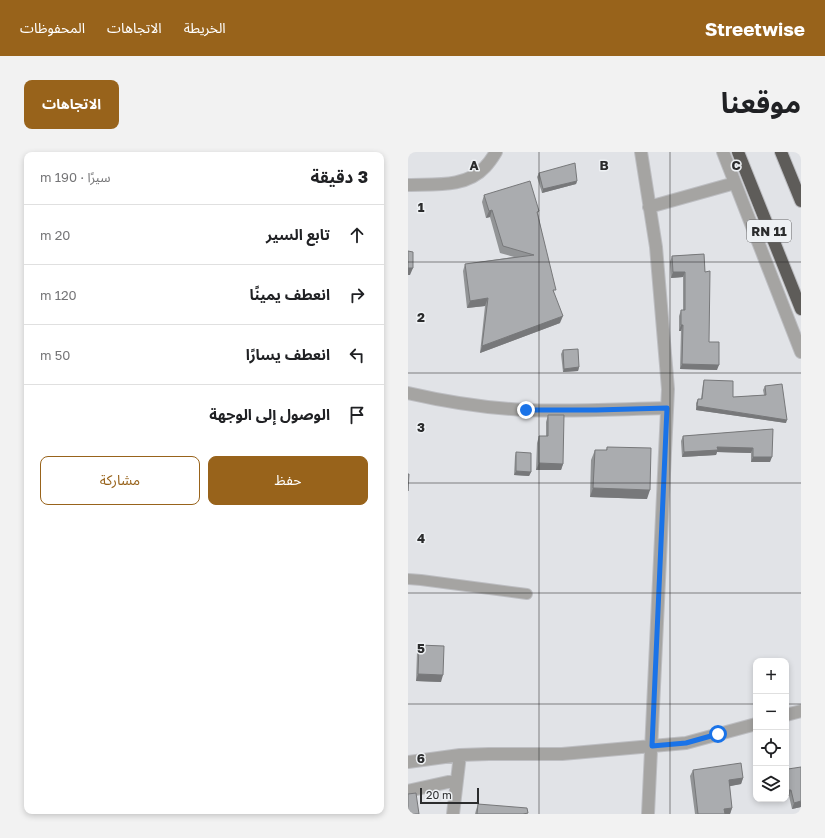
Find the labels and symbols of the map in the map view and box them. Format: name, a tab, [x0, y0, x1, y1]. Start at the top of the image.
text: A	[469, 157, 479, 173]
text: B	[599, 157, 609, 173]
text: C	[731, 157, 741, 173]
text: 1	[418, 199, 425, 215]
road number: RN 11	[747, 220, 791, 242]
text: 2	[417, 309, 425, 325]
route end	[517, 401, 535, 419]
text: 3	[417, 419, 425, 435]
text: 4	[417, 530, 425, 546]
text: 5	[417, 640, 425, 656]
route start	[709, 725, 727, 743]
text: 6	[417, 750, 425, 766]
scale bar	[420, 786, 479, 805]

